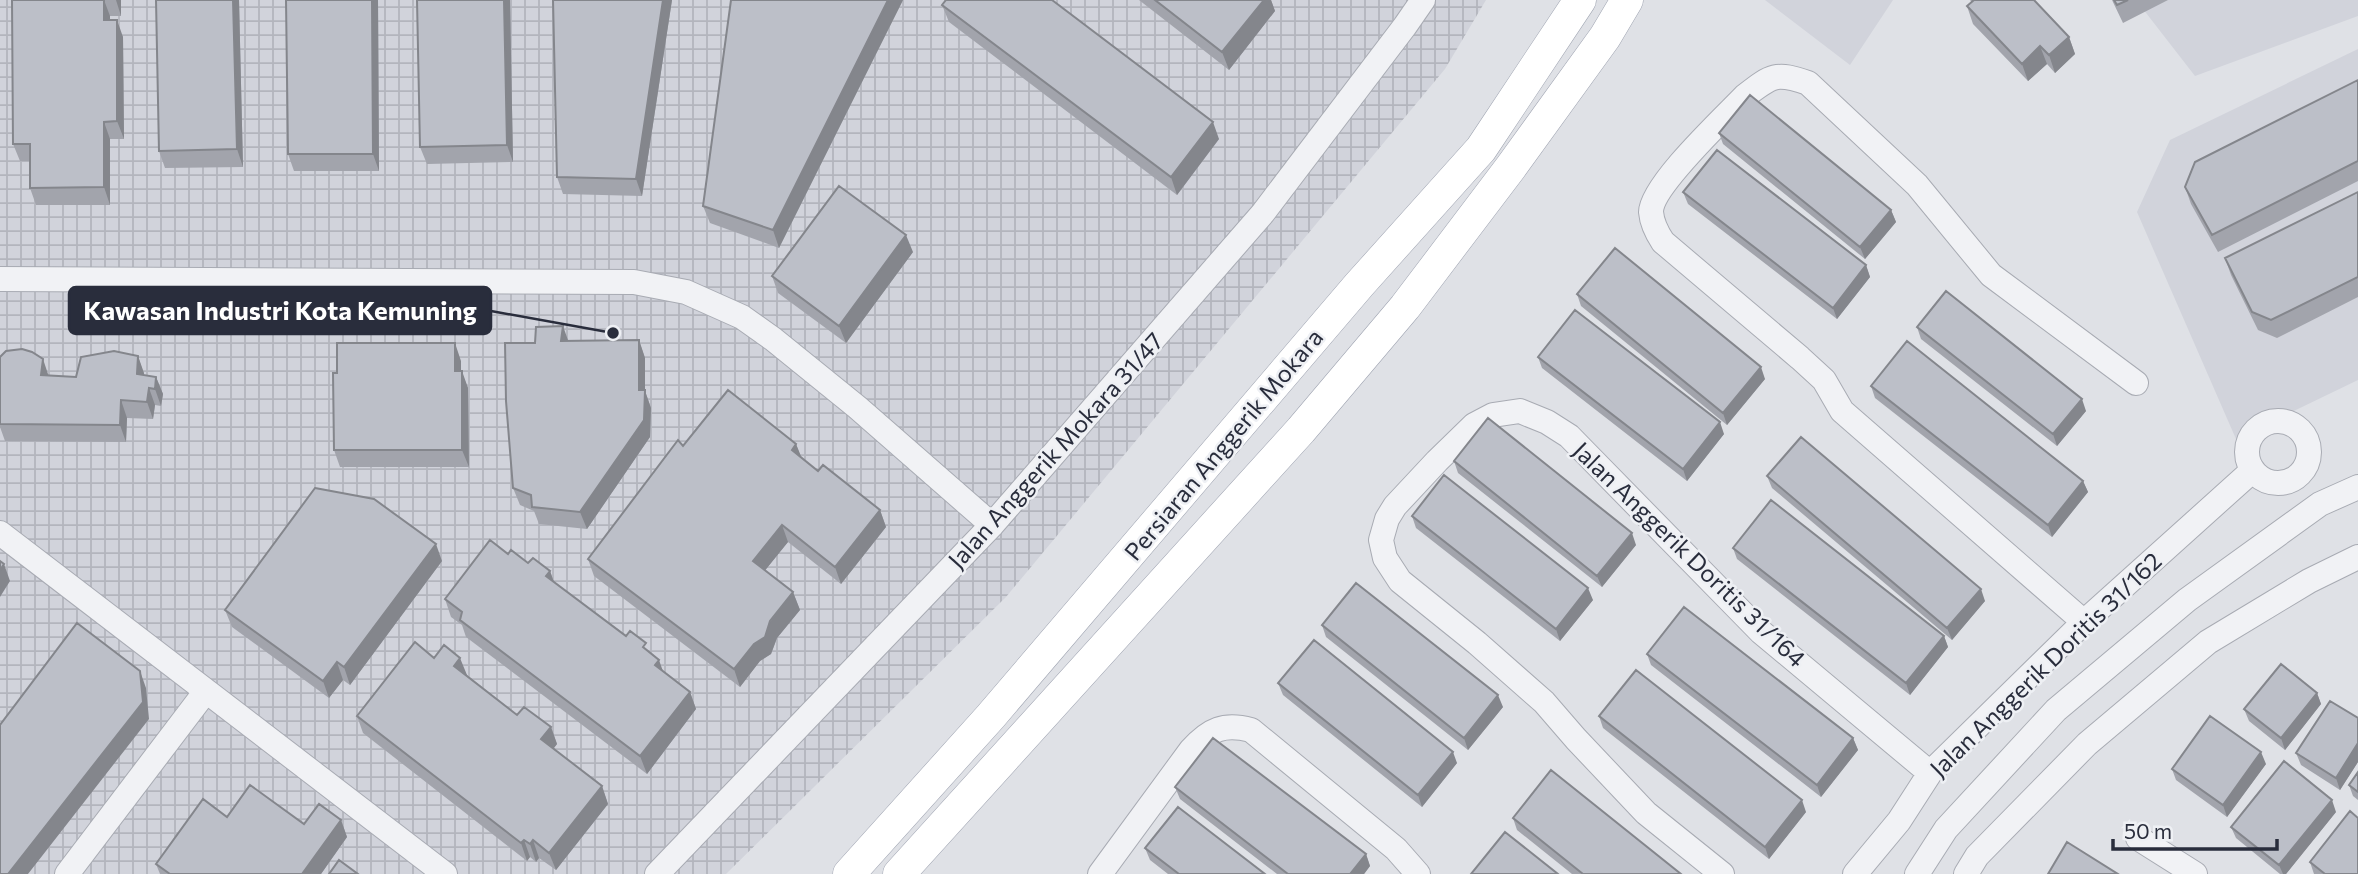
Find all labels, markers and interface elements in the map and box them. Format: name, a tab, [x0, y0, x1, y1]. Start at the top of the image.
callout: Kawasan Industri Kota Kemuning	[69, 287, 491, 334]
text: Kawasan Industri Kota Kemuning	[83, 294, 477, 325]
street label: Persiaran Anggerik Mokara	[1118, 322, 1328, 566]
street label: Jalan Anggerik Mokara 31/47	[941, 326, 1169, 574]
street label: Jalan Anggerik Doritis 31/164	[1568, 435, 1812, 673]
street label: Jalan Anggerik Doritis 31/162	[1923, 546, 2167, 782]
scale bar	[2113, 808, 2278, 852]
text: 50 m	[2124, 818, 2172, 843]

